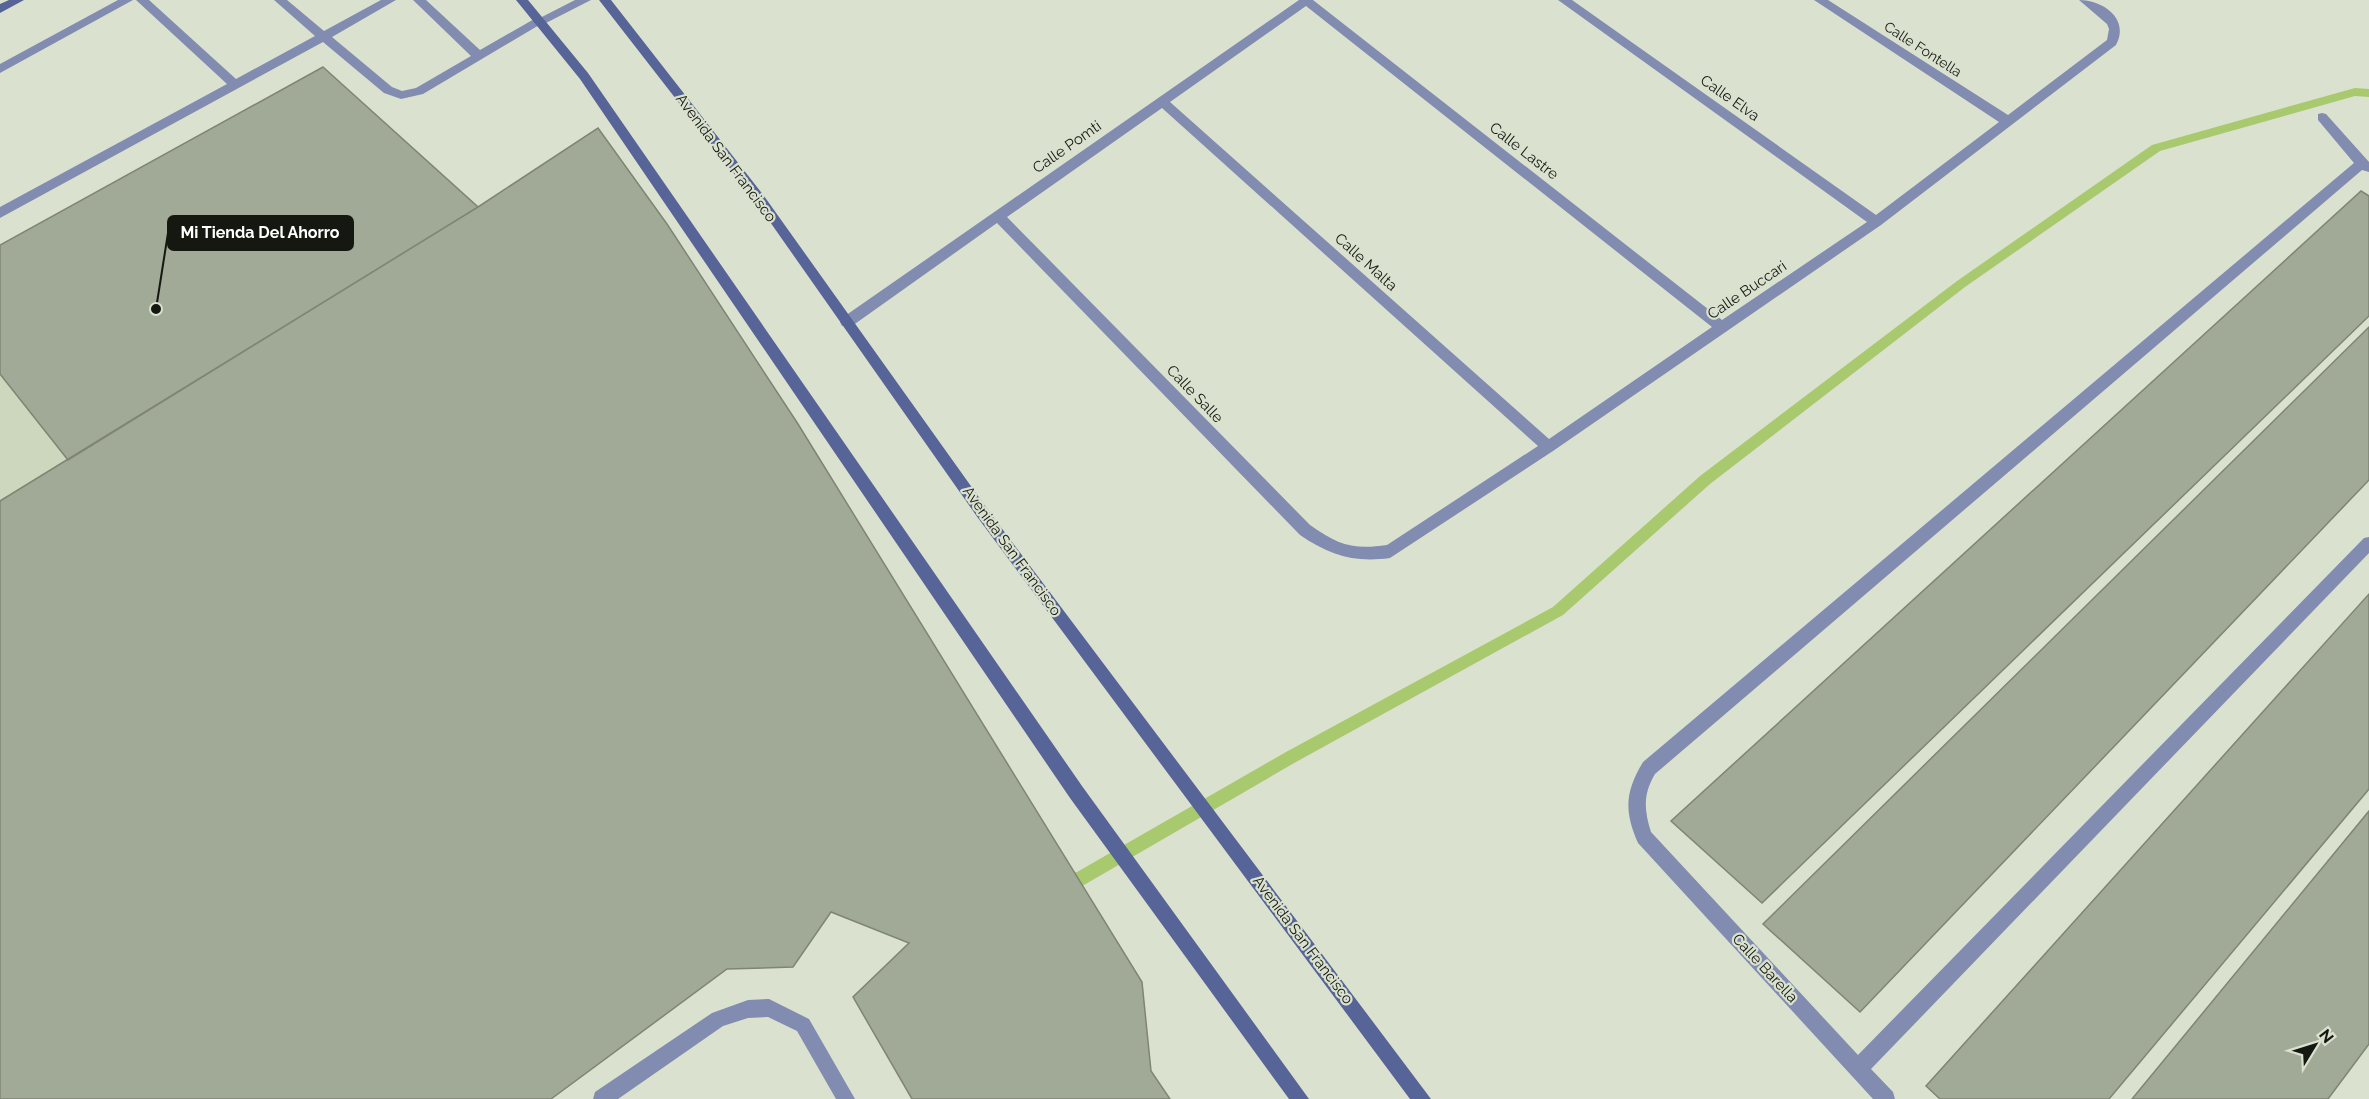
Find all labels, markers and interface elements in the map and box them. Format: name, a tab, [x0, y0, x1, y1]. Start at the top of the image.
street label: Calle Fontella	[1881, 18, 1965, 80]
street label: Calle Elva	[1697, 71, 1763, 125]
street label: Avenida San Francisco	[672, 90, 780, 226]
street label: Calle Pomti	[1029, 117, 1105, 177]
street label: Calle Lastre	[1486, 119, 1562, 184]
callout: Mi Tienda Del Ahorro	[168, 216, 353, 250]
text: Mi Tienda Del Ahorro	[181, 223, 340, 242]
street label: Calle Malta	[1331, 229, 1401, 295]
street label: Calle Buccari	[1704, 257, 1790, 323]
street label: Calle Salle	[1163, 361, 1227, 427]
street label: Avenida San Francisco	[959, 483, 1065, 619]
street label: Avenida San Francisco	[1249, 872, 1357, 1008]
street label: Calle Barella	[1729, 930, 1801, 1006]
north arrow	[2285, 1015, 2345, 1075]
text: N	[2315, 1025, 2338, 1047]

